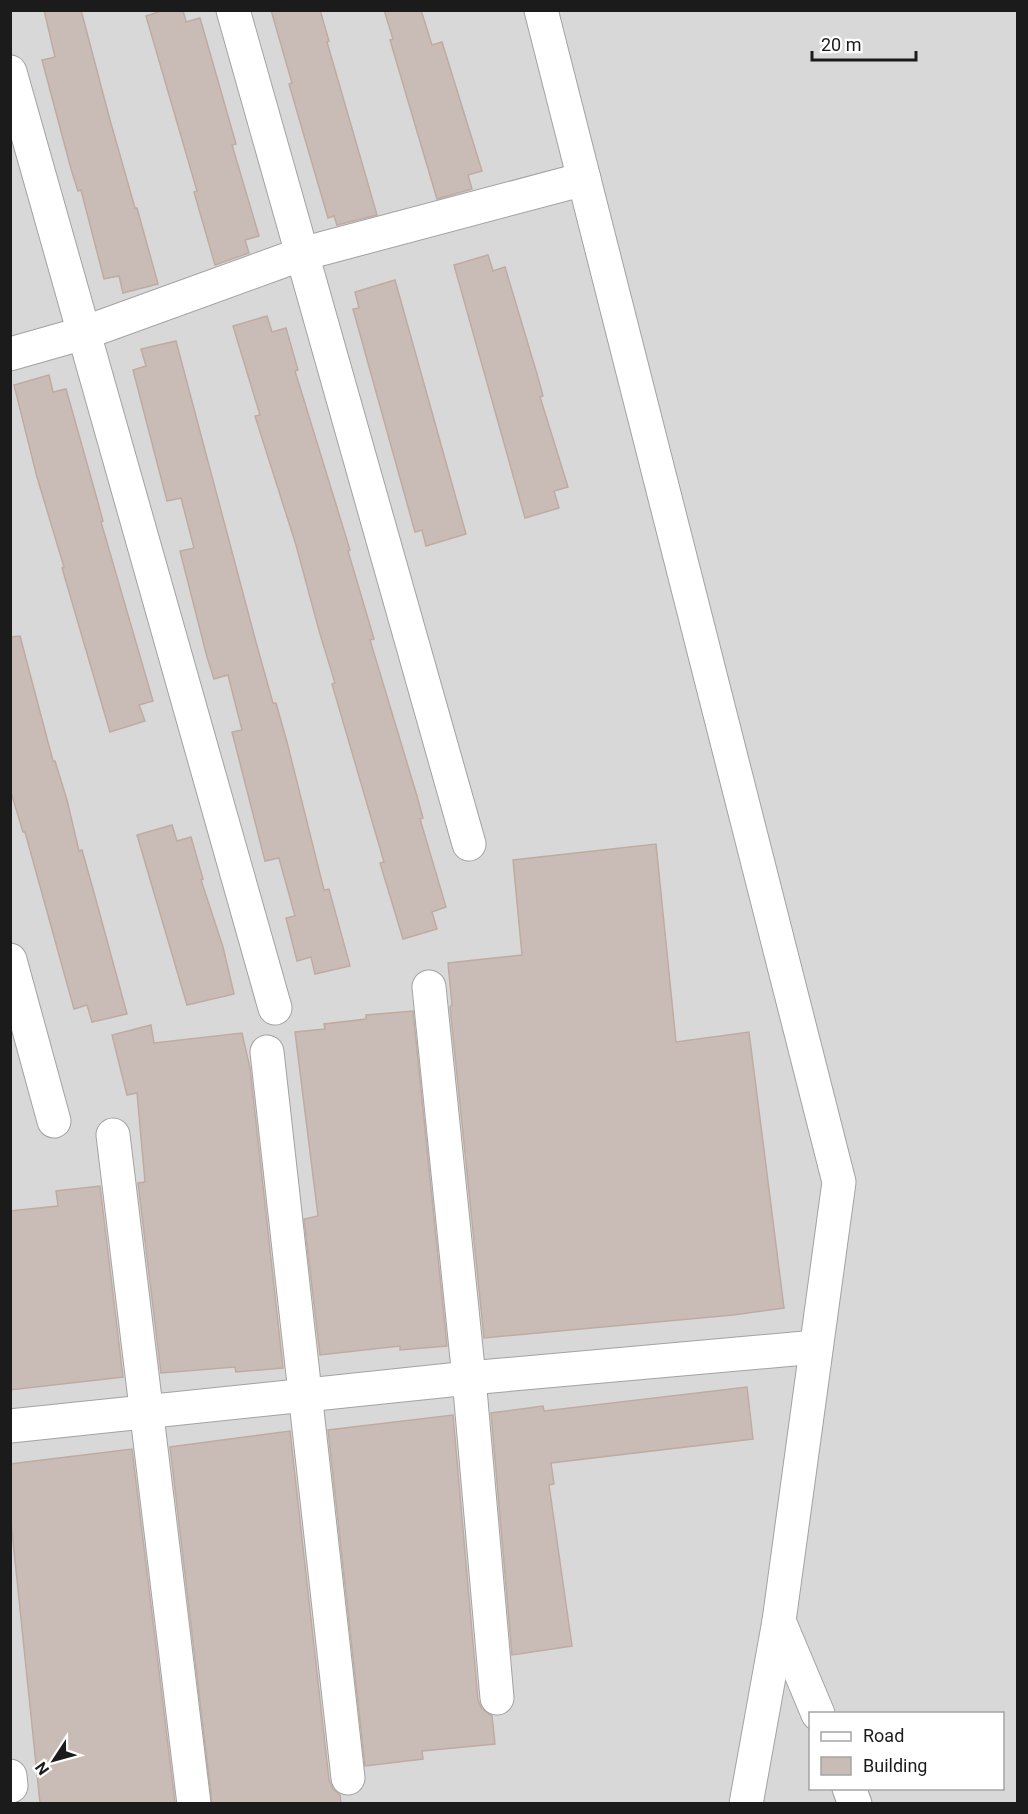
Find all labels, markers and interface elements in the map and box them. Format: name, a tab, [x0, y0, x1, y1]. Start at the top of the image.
scale bar	[812, 24, 916, 62]
text: 20 m	[821, 34, 861, 55]
legend	[809, 1712, 1004, 1790]
text: Road	[863, 1725, 904, 1746]
north arrow	[24, 1730, 84, 1790]
text: Building	[863, 1755, 927, 1776]
text: N	[31, 1758, 53, 1779]

